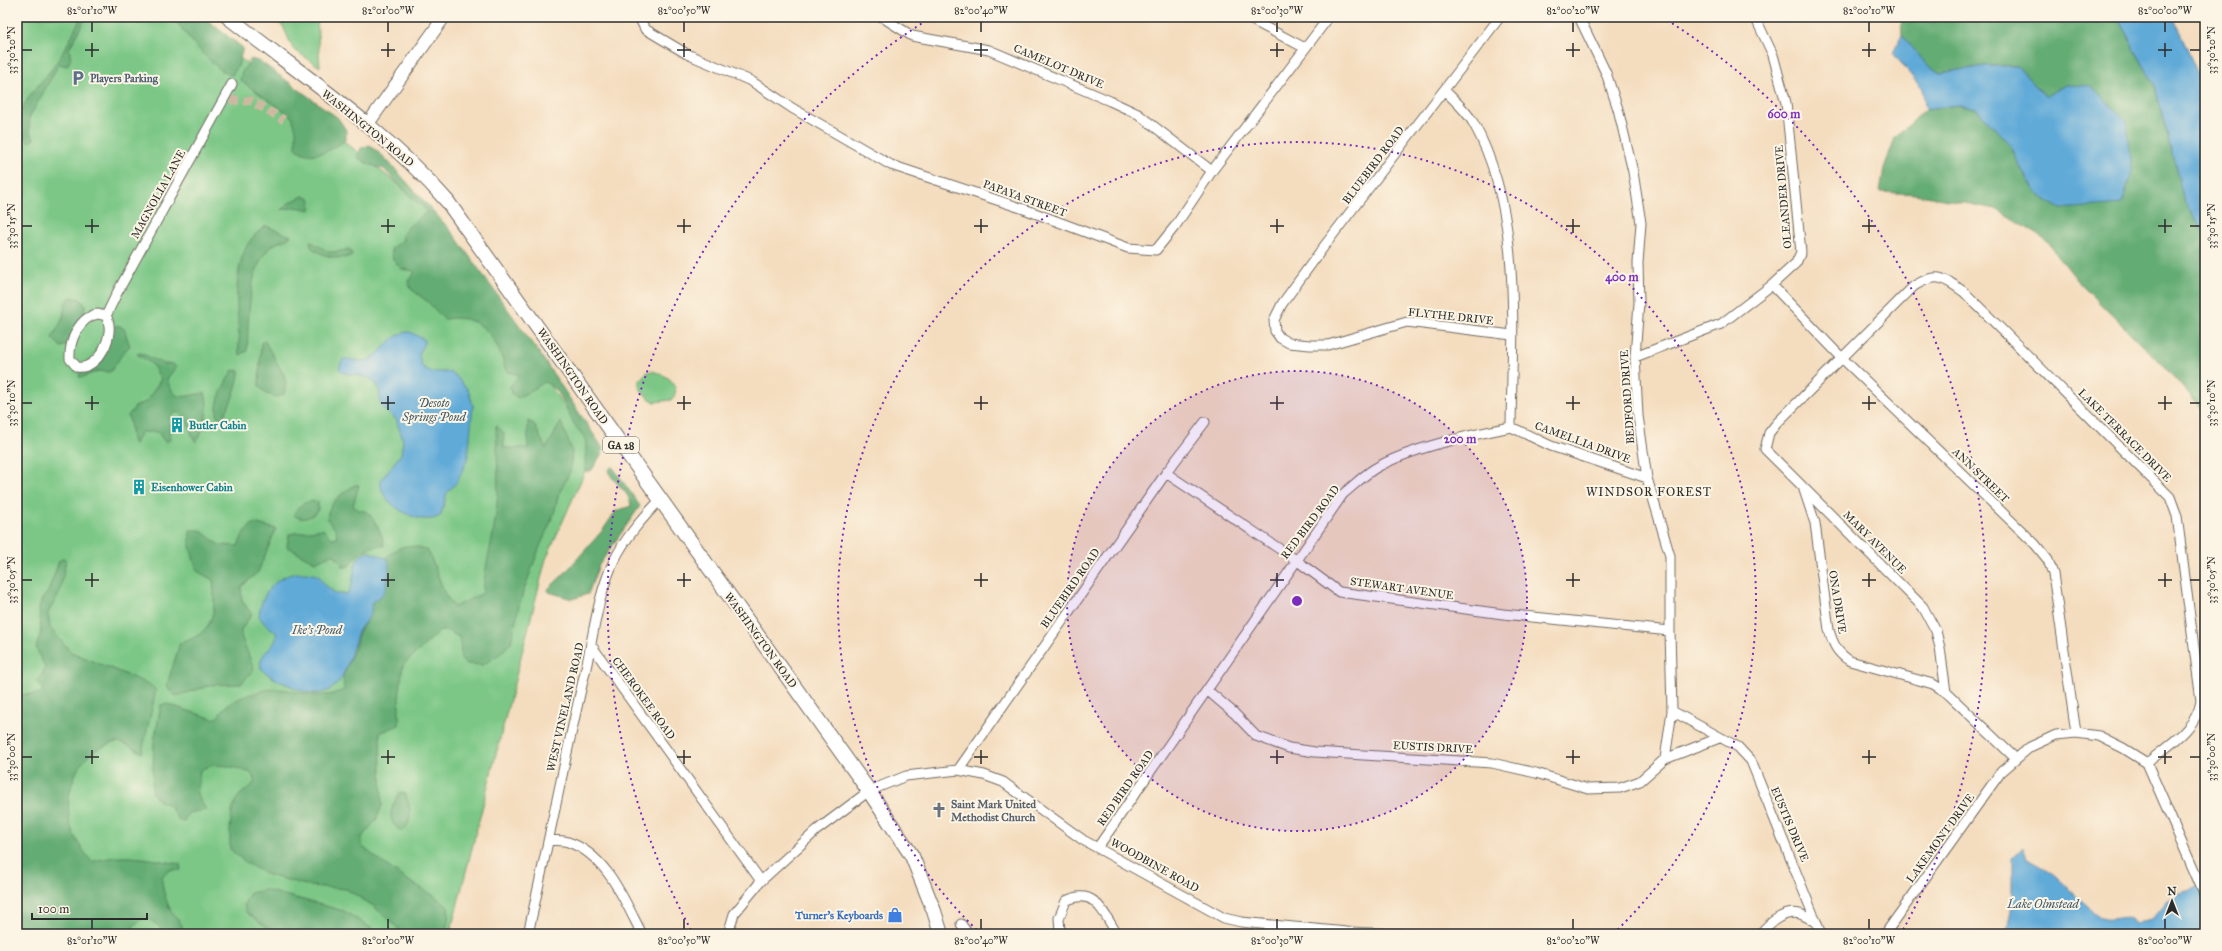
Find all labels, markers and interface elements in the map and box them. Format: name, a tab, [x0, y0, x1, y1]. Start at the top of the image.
text: 82°01'10"W	[67, 5, 117, 17]
text: 82°01'00"W	[362, 5, 414, 17]
text: 82°00'50"W	[658, 5, 711, 17]
text: 82°00'40"W	[954, 5, 1008, 17]
text: 82°00'30"W	[1251, 5, 1303, 17]
text: 82°00'20"W	[1547, 5, 1600, 17]
text: 82°00'10"W	[1843, 5, 1895, 17]
text: 82°00'00"W	[2138, 5, 2192, 17]
text: 33°30'20"N	[6, 26, 18, 74]
text: 33°30'20"N	[2206, 26, 2218, 74]
street label: CAMELOT DRIVE	[1012, 42, 1106, 91]
parking icon: Players Parking	[69, 69, 87, 87]
place label: Players Parking	[90, 72, 159, 86]
street label: WASHINGTON ROAD	[319, 87, 417, 170]
text: 600 m	[1768, 107, 1801, 121]
street label: BLUEBIRD ROAD	[1340, 124, 1407, 207]
street label: OLEANDER DRIVE	[1772, 144, 1795, 249]
street label: MAGNOLIA LANE	[129, 147, 188, 241]
street label: PAPAYA STREET	[981, 177, 1069, 220]
text: 33°30'15"N	[6, 203, 18, 249]
text: 33°30'15"N	[2206, 203, 2218, 249]
text: 400 m	[1605, 270, 1640, 285]
street label: FLYTHE DRIVE	[1408, 306, 1494, 327]
street label: WASHINGTON ROAD	[534, 326, 611, 427]
street label: BEDFORD DRIVE	[1618, 349, 1637, 445]
text: 33°30'10"N	[6, 379, 18, 426]
text: 33°30'10"N	[2206, 379, 2218, 426]
street label: LAKE TERRACE DRIVE	[2075, 386, 2174, 485]
water label: Desoto Springs Pond	[401, 396, 467, 425]
building icon: Butler Cabin	[168, 416, 186, 434]
place label: Butler Cabin	[189, 419, 247, 432]
street label: CAMELLIA DRIVE	[1533, 419, 1633, 466]
text: 200 m	[1444, 432, 1477, 446]
road number: GA 28	[603, 437, 639, 453]
street label: ANN STREET	[1949, 445, 2012, 506]
building icon: Eisenhower Cabin	[130, 478, 148, 496]
place label: Eisenhower Cabin	[151, 481, 233, 494]
street label: RED BIRD ROAD	[1278, 483, 1343, 562]
district label: WINDSOR FOREST	[1586, 485, 1712, 499]
street label: MARY AVENUE	[1840, 508, 1909, 577]
street label: BLUEBIRD ROAD	[1038, 546, 1103, 631]
text: 33°30'05"N	[6, 556, 18, 604]
text: 33°30'05"N	[2206, 556, 2218, 604]
street label: ONA DRIVE	[1826, 570, 1849, 635]
street label: STEWART AVENUE	[1349, 575, 1455, 602]
street label: WASHINGTON ROAD	[722, 590, 800, 691]
centre of rings	[1290, 594, 1304, 608]
water label: Ike's Pond	[291, 623, 343, 637]
street label: WEST VINELAND ROAD	[544, 641, 587, 773]
street label: CHEROKEE ROAD	[609, 655, 678, 742]
text: 33°30'00"N	[6, 732, 18, 781]
text: 33°30'00"N	[2206, 732, 2218, 781]
street label: EUSTIS DRIVE	[1393, 739, 1473, 756]
street label: RED BIRD ROAD	[1094, 748, 1157, 829]
street label: EUSTIS DRIVE	[1768, 785, 1811, 864]
street label: LAKEMONT DRIVE	[1904, 791, 1977, 885]
place label: Saint Mark United Methodist Church	[951, 798, 1036, 824]
church icon: Saint Mark United Methodist Church	[930, 801, 948, 819]
street label: WOODBINE ROAD	[1108, 836, 1201, 895]
north arrow	[2152, 881, 2192, 921]
text: N	[2167, 885, 2177, 898]
scale bar	[32, 895, 147, 921]
water label: Lake Olmstead	[2006, 897, 2080, 911]
text: 100 m	[38, 902, 69, 916]
shop icon: Turner's Keyboards	[886, 906, 904, 924]
place label: Turner's Keyboards	[794, 909, 883, 923]
text: 82°01'10"W	[67, 935, 117, 947]
text: 82°01'00"W	[362, 935, 414, 947]
text: 82°00'50"W	[658, 935, 711, 947]
text: 82°00'40"W	[954, 935, 1008, 947]
text: 82°00'30"W	[1251, 935, 1303, 947]
text: 82°00'20"W	[1547, 935, 1600, 947]
text: 82°00'10"W	[1843, 935, 1895, 947]
text: 82°00'00"W	[2138, 935, 2192, 947]

